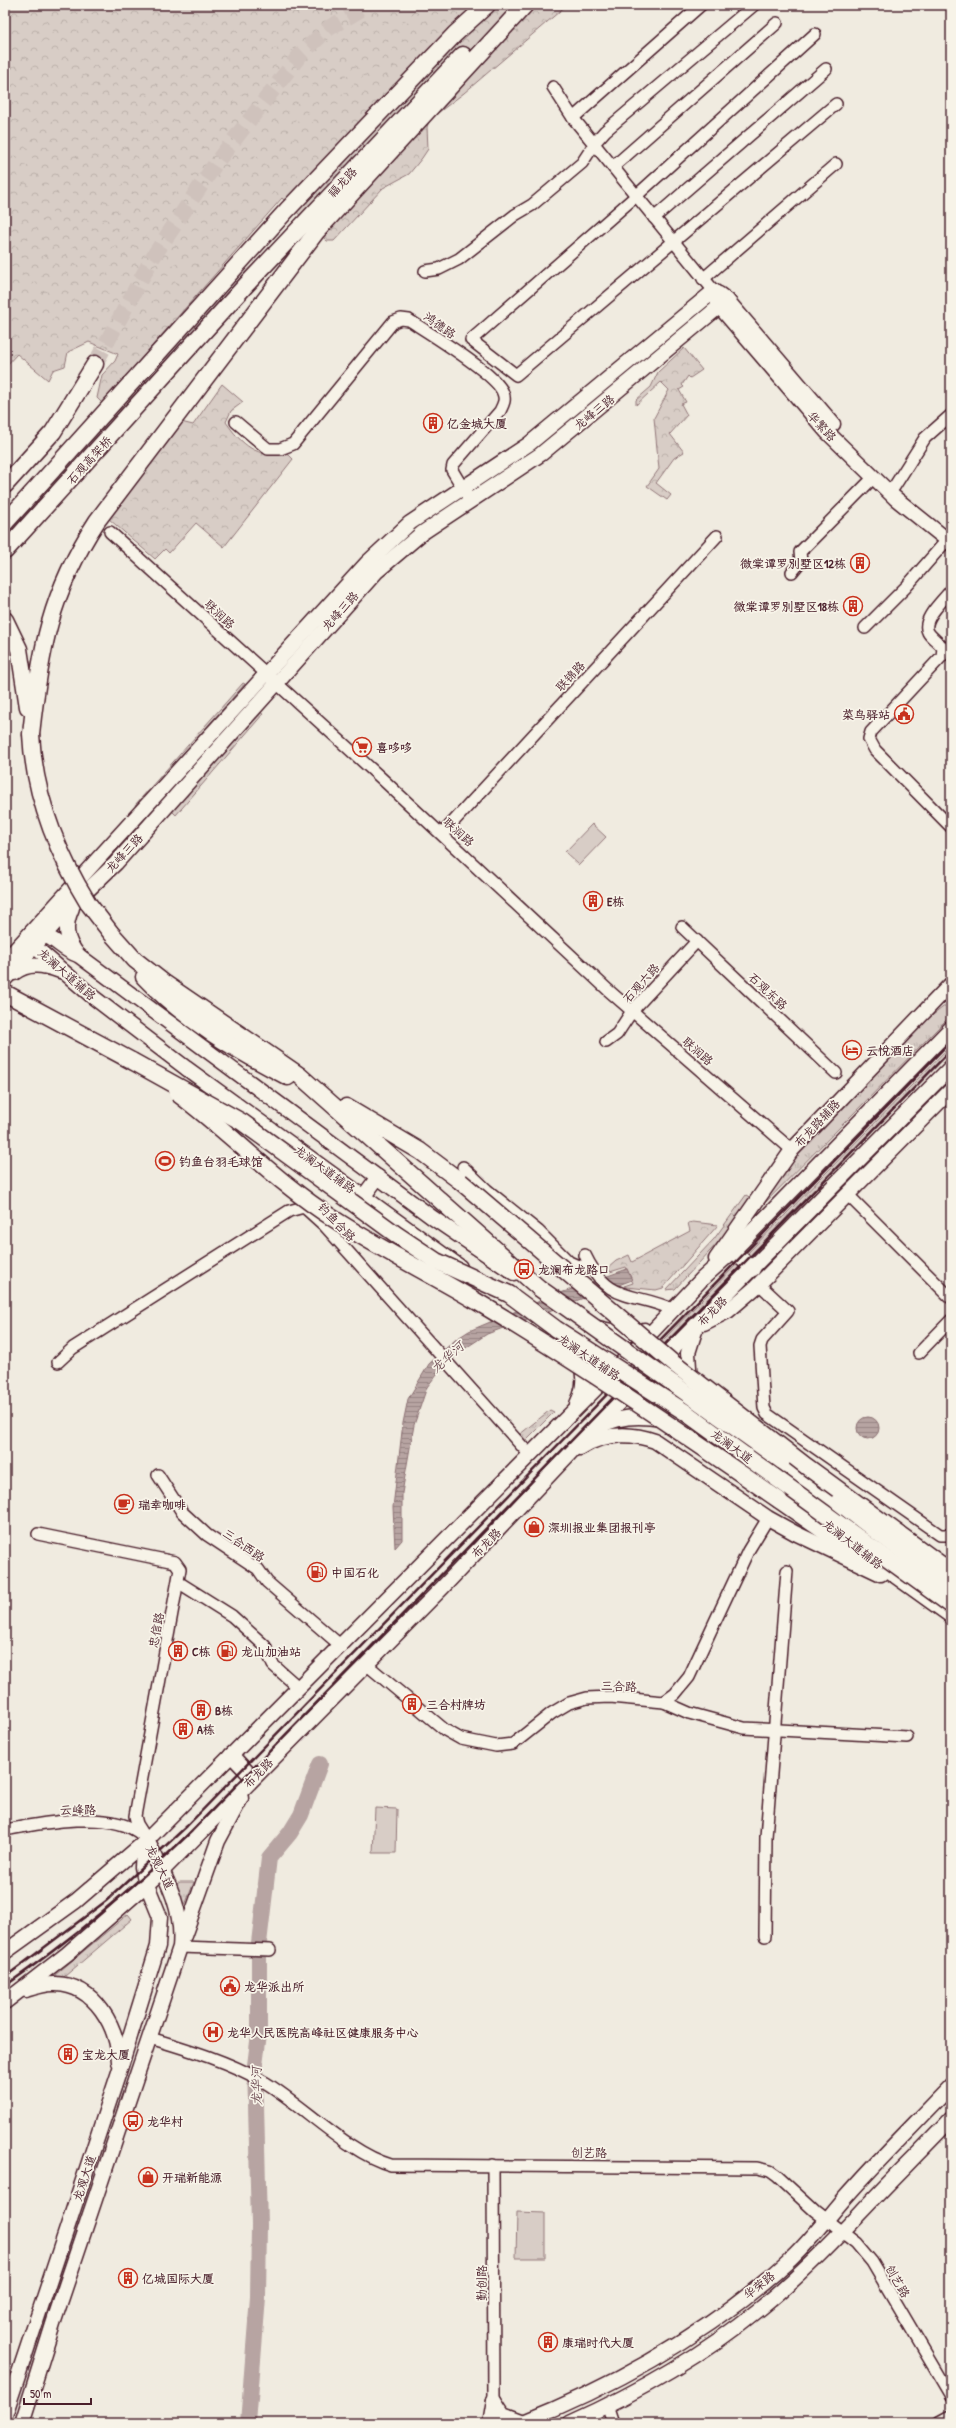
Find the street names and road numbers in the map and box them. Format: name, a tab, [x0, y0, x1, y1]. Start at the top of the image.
street label: 福龙路	[324, 163, 360, 201]
street label: 鸿德路	[420, 308, 460, 342]
street label: 龙峰三路	[570, 390, 618, 434]
street label: 华繁路	[804, 407, 840, 445]
street label: 石观高架桥	[63, 431, 116, 488]
street label: 龙峰三路	[318, 587, 362, 635]
street label: 联润路	[201, 596, 239, 632]
street label: 联锦路	[552, 657, 588, 695]
street label: 联润路	[440, 814, 478, 850]
street label: 龙峰三路	[101, 830, 147, 876]
street label: 龙澜大道辅路	[34, 944, 100, 1004]
street label: 石观六路	[619, 959, 663, 1007]
street label: 石观东路	[745, 968, 791, 1014]
street label: 联润路	[679, 1033, 717, 1069]
street label: 布龙路辅路	[790, 1095, 844, 1151]
street label: 龙澜大道辅路	[291, 1141, 359, 1197]
street label: 钓鱼合路	[314, 1199, 360, 1245]
street label: 布龙路	[693, 1292, 731, 1330]
street label: 龙澜大道辅路	[554, 1330, 624, 1384]
street label: 龙澜大道	[708, 1425, 756, 1467]
street label: 龙澜大道辅路	[819, 1515, 887, 1573]
street label: 三合西路	[219, 1524, 269, 1566]
street label: 布龙路	[467, 1524, 505, 1562]
street label: 忠信路	[144, 1611, 168, 1649]
street label: 三合路	[601, 1677, 637, 1695]
street label: 布龙路	[239, 1754, 277, 1792]
street label: 云峰路	[60, 1801, 96, 1818]
street label: 龙观大道	[142, 1842, 178, 1892]
street label: 创艺路	[571, 2144, 607, 2161]
street label: 龙观大道	[68, 2153, 100, 2203]
street label: 创艺路	[882, 2261, 914, 2301]
street label: 勤创路	[473, 2265, 490, 2301]
street label: 华荣路	[740, 2267, 778, 2303]

